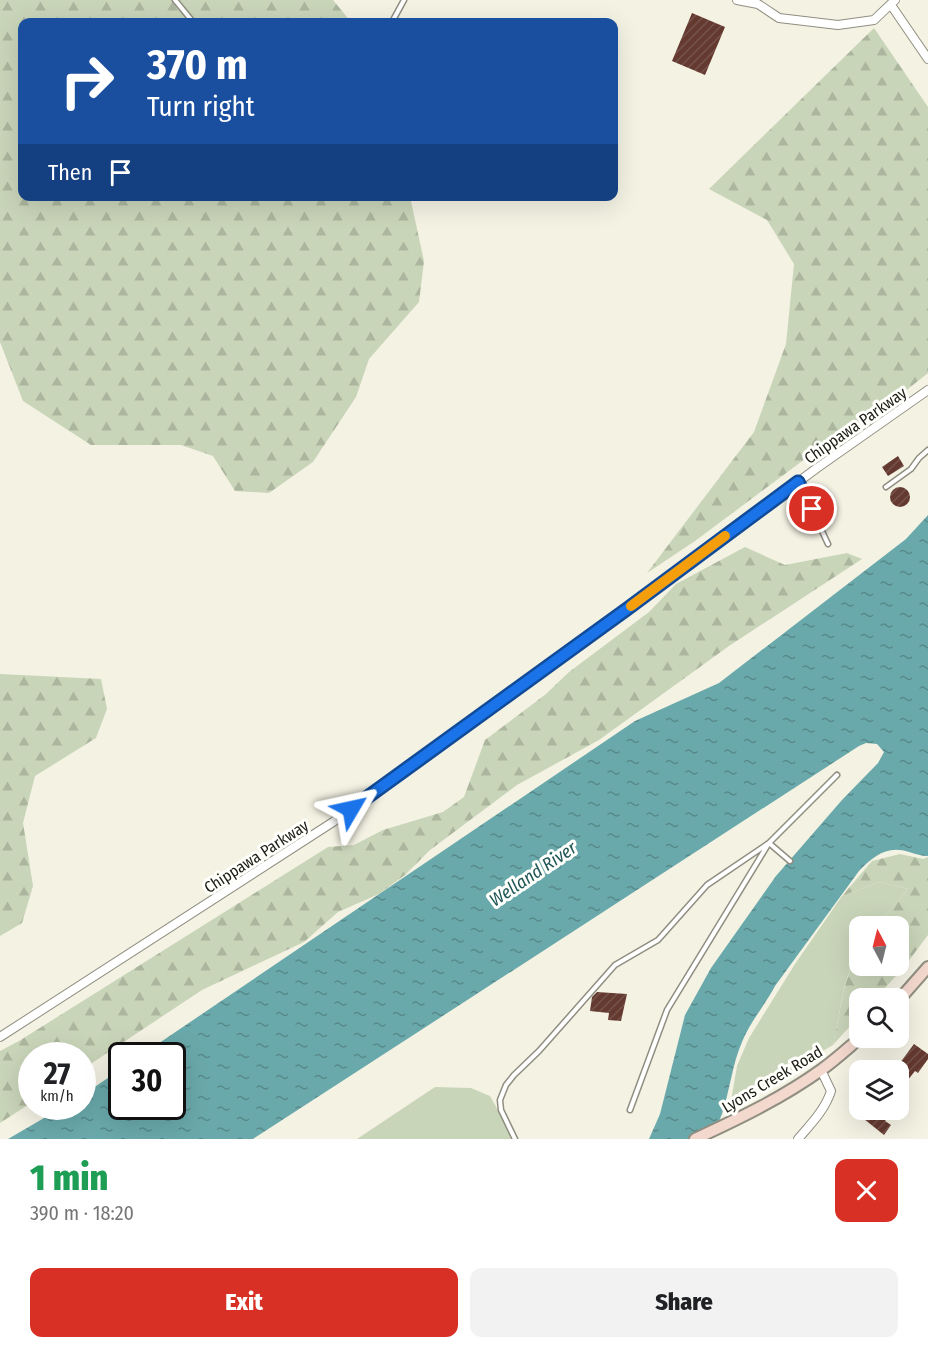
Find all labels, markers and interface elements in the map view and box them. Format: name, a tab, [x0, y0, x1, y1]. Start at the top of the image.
text: 370 m	[147, 40, 248, 90]
icon: right	[48, 42, 126, 120]
text: Turn right	[147, 91, 255, 123]
icon: arrive	[104, 156, 137, 189]
text: Then	[48, 159, 92, 186]
street label: Chippawa Parkway	[801, 383, 911, 468]
pin	[786, 483, 837, 534]
icon: arrive	[795, 492, 828, 525]
position arrow	[319, 777, 383, 841]
street label: Chippawa Parkway	[201, 815, 313, 897]
water label: Welland River	[485, 836, 581, 911]
north arrow	[849, 916, 909, 976]
map controls	[849, 916, 909, 1120]
button: search	[849, 988, 909, 1048]
speed limit sign: 30	[108, 1042, 186, 1120]
street label: Lyons Creek Road	[719, 1042, 826, 1117]
text: 27	[44, 1056, 70, 1092]
button: layers	[849, 1060, 909, 1120]
text: km/h	[40, 1087, 74, 1105]
text: 1 min	[30, 1156, 108, 1200]
button: close	[835, 1159, 898, 1222]
text: 390 m · 18:20	[30, 1201, 134, 1225]
button: Exit	[30, 1268, 458, 1337]
button: Share	[470, 1268, 898, 1337]

